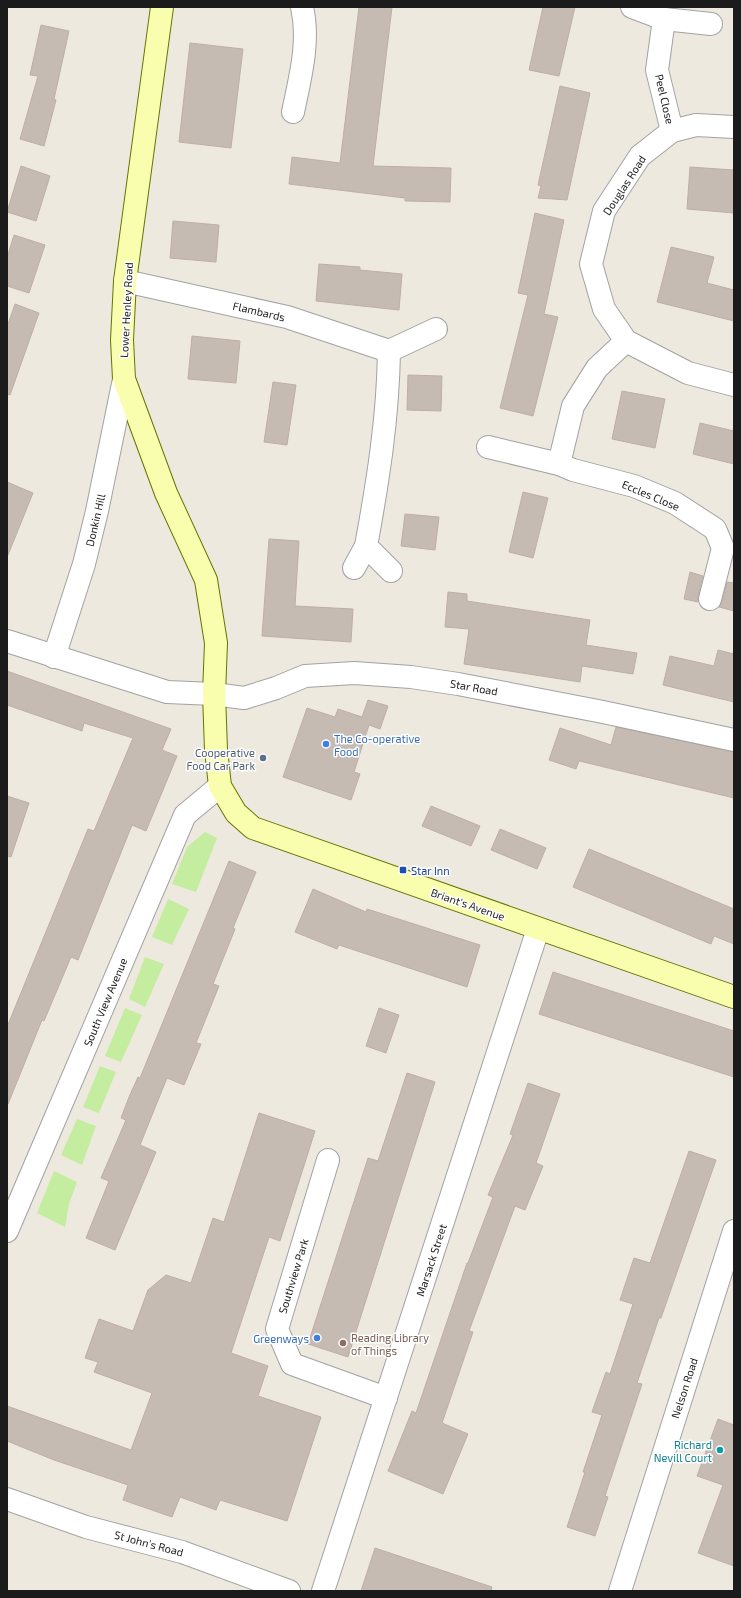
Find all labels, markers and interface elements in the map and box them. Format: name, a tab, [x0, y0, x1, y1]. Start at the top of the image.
street label: Peel Close	[653, 73, 677, 125]
street label: Douglas Road	[600, 153, 648, 217]
street label: Lower Henley Road	[117, 262, 135, 358]
street label: Flambards	[232, 299, 287, 323]
street label: Eccles Close	[620, 477, 682, 513]
street label: Donkin Hill	[83, 492, 108, 548]
street label: Star Road	[449, 676, 499, 698]
place label: The Co-operative Food	[334, 732, 420, 758]
marker: The Co-operative Food	[321, 739, 331, 749]
place label: Cooperative Food Car Park	[187, 746, 255, 772]
marker: Cooperative Food Car Park	[258, 753, 268, 763]
place label: Star Inn	[411, 864, 450, 877]
marker: Star Inn	[398, 865, 408, 875]
street label: Briant's Avenue	[429, 885, 507, 923]
street label: South View Avenue	[81, 956, 130, 1048]
street label: Marsack Street	[413, 1222, 449, 1298]
street label: Southview Park	[275, 1237, 311, 1315]
place label: Reading Library of Things	[351, 1331, 429, 1357]
place label: Greenways	[253, 1332, 309, 1345]
marker: Greenways	[312, 1333, 322, 1343]
marker: Reading Library of Things	[338, 1338, 348, 1348]
street label: Nelson Road	[668, 1356, 700, 1420]
place label: Richard Nevill Court	[654, 1438, 712, 1464]
marker: Richard Nevill Court	[715, 1445, 725, 1455]
street label: St John's Road	[113, 1528, 185, 1558]

